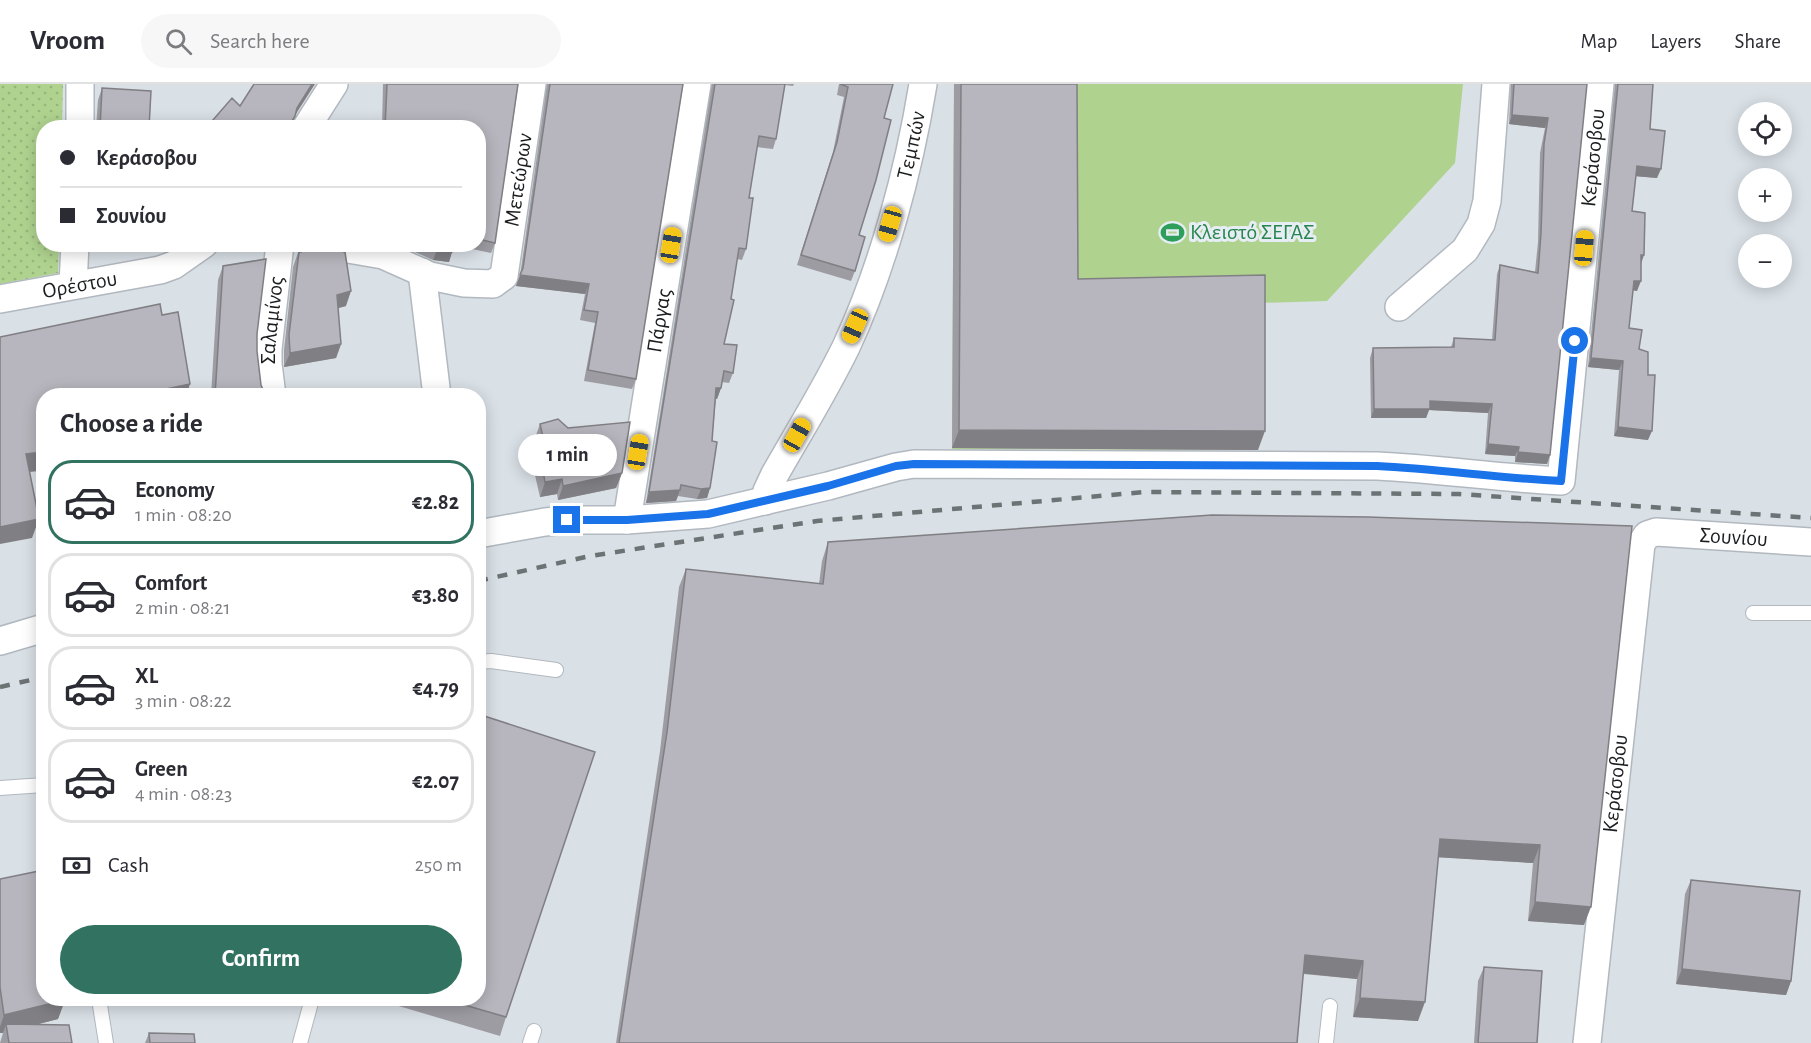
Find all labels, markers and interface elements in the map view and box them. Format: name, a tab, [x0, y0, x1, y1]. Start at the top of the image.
search box	[141, 14, 561, 68]
icon: search	[162, 25, 195, 58]
text: Vroom	[30, 27, 105, 55]
text: Search here	[210, 30, 310, 52]
text: Map	[1581, 31, 1617, 52]
text: Layers	[1650, 31, 1701, 52]
text: Share	[1734, 31, 1781, 52]
map controls	[1738, 102, 1792, 288]
button: locate	[1738, 102, 1792, 156]
street label: Κεράσοβου	[1577, 107, 1609, 208]
street label: Τεμπών	[893, 109, 929, 181]
street label: Μετεώρων	[500, 132, 536, 228]
text: Κεράσοβου	[96, 147, 197, 169]
button: +	[1738, 168, 1792, 222]
car	[876, 204, 904, 244]
text: Σουνίου	[96, 205, 167, 227]
sports icon: Κλειστό ΣΕΓΑΣ	[1159, 219, 1185, 245]
place label: Κλειστό ΣΕΓΑΣ	[1190, 221, 1314, 243]
car	[659, 226, 683, 264]
car	[1573, 229, 1595, 267]
button: −	[1738, 234, 1792, 288]
street label: Ορέστου	[41, 267, 119, 302]
street label: Σαλαμίνος	[257, 275, 287, 365]
street label: Πάργας	[643, 287, 675, 354]
car	[839, 306, 871, 346]
route start	[1561, 327, 1588, 354]
text: Choose a ride	[60, 410, 203, 437]
car	[780, 415, 814, 455]
callout: 1 min	[518, 433, 616, 475]
car	[626, 433, 650, 471]
text: 1 min	[546, 445, 589, 465]
icon: car	[63, 475, 117, 529]
text: Economy	[135, 479, 215, 501]
text: €2.82	[412, 491, 459, 513]
text: 1 min · 08:20	[135, 505, 232, 525]
route end	[553, 506, 580, 533]
street label: Σουνίου	[1699, 524, 1769, 550]
icon: car	[63, 568, 117, 622]
text: Comfort	[135, 572, 207, 594]
text: €3.80	[412, 584, 459, 606]
text: 2 min · 08:21	[135, 598, 230, 618]
icon: car	[63, 661, 117, 715]
text: XL	[135, 665, 158, 687]
text: €4.79	[412, 677, 459, 699]
text: 3 min · 08:22	[135, 691, 232, 711]
street label: Κεράσοβου	[1599, 733, 1631, 834]
icon: car	[63, 754, 117, 808]
text: Green	[135, 758, 188, 780]
text: €2.07	[412, 770, 459, 792]
text: 4 min · 08:23	[135, 784, 232, 804]
icon: cash	[60, 849, 93, 882]
text: Cash	[108, 854, 149, 876]
text: 250 m	[415, 855, 462, 875]
button: Confirm	[60, 925, 462, 994]

